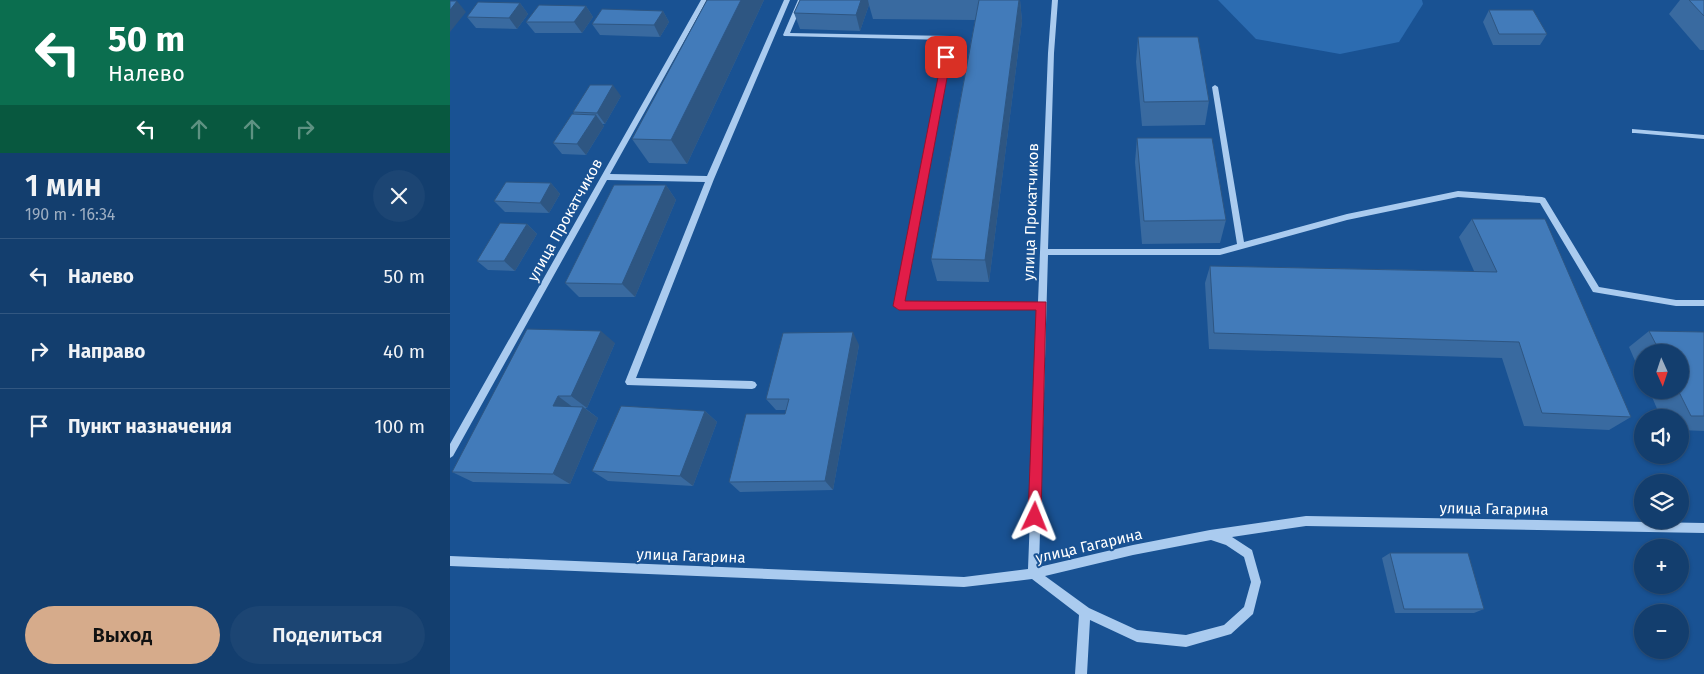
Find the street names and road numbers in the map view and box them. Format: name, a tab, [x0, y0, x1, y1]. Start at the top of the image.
street label: улица Прокатчиков	[1020, 143, 1042, 281]
street label: улица Прокатчиков	[524, 155, 606, 285]
street label: улица Гагарина	[1439, 499, 1549, 519]
street label: улица Гагарина	[1034, 525, 1144, 567]
street label: улица Гагарина	[636, 545, 746, 567]

